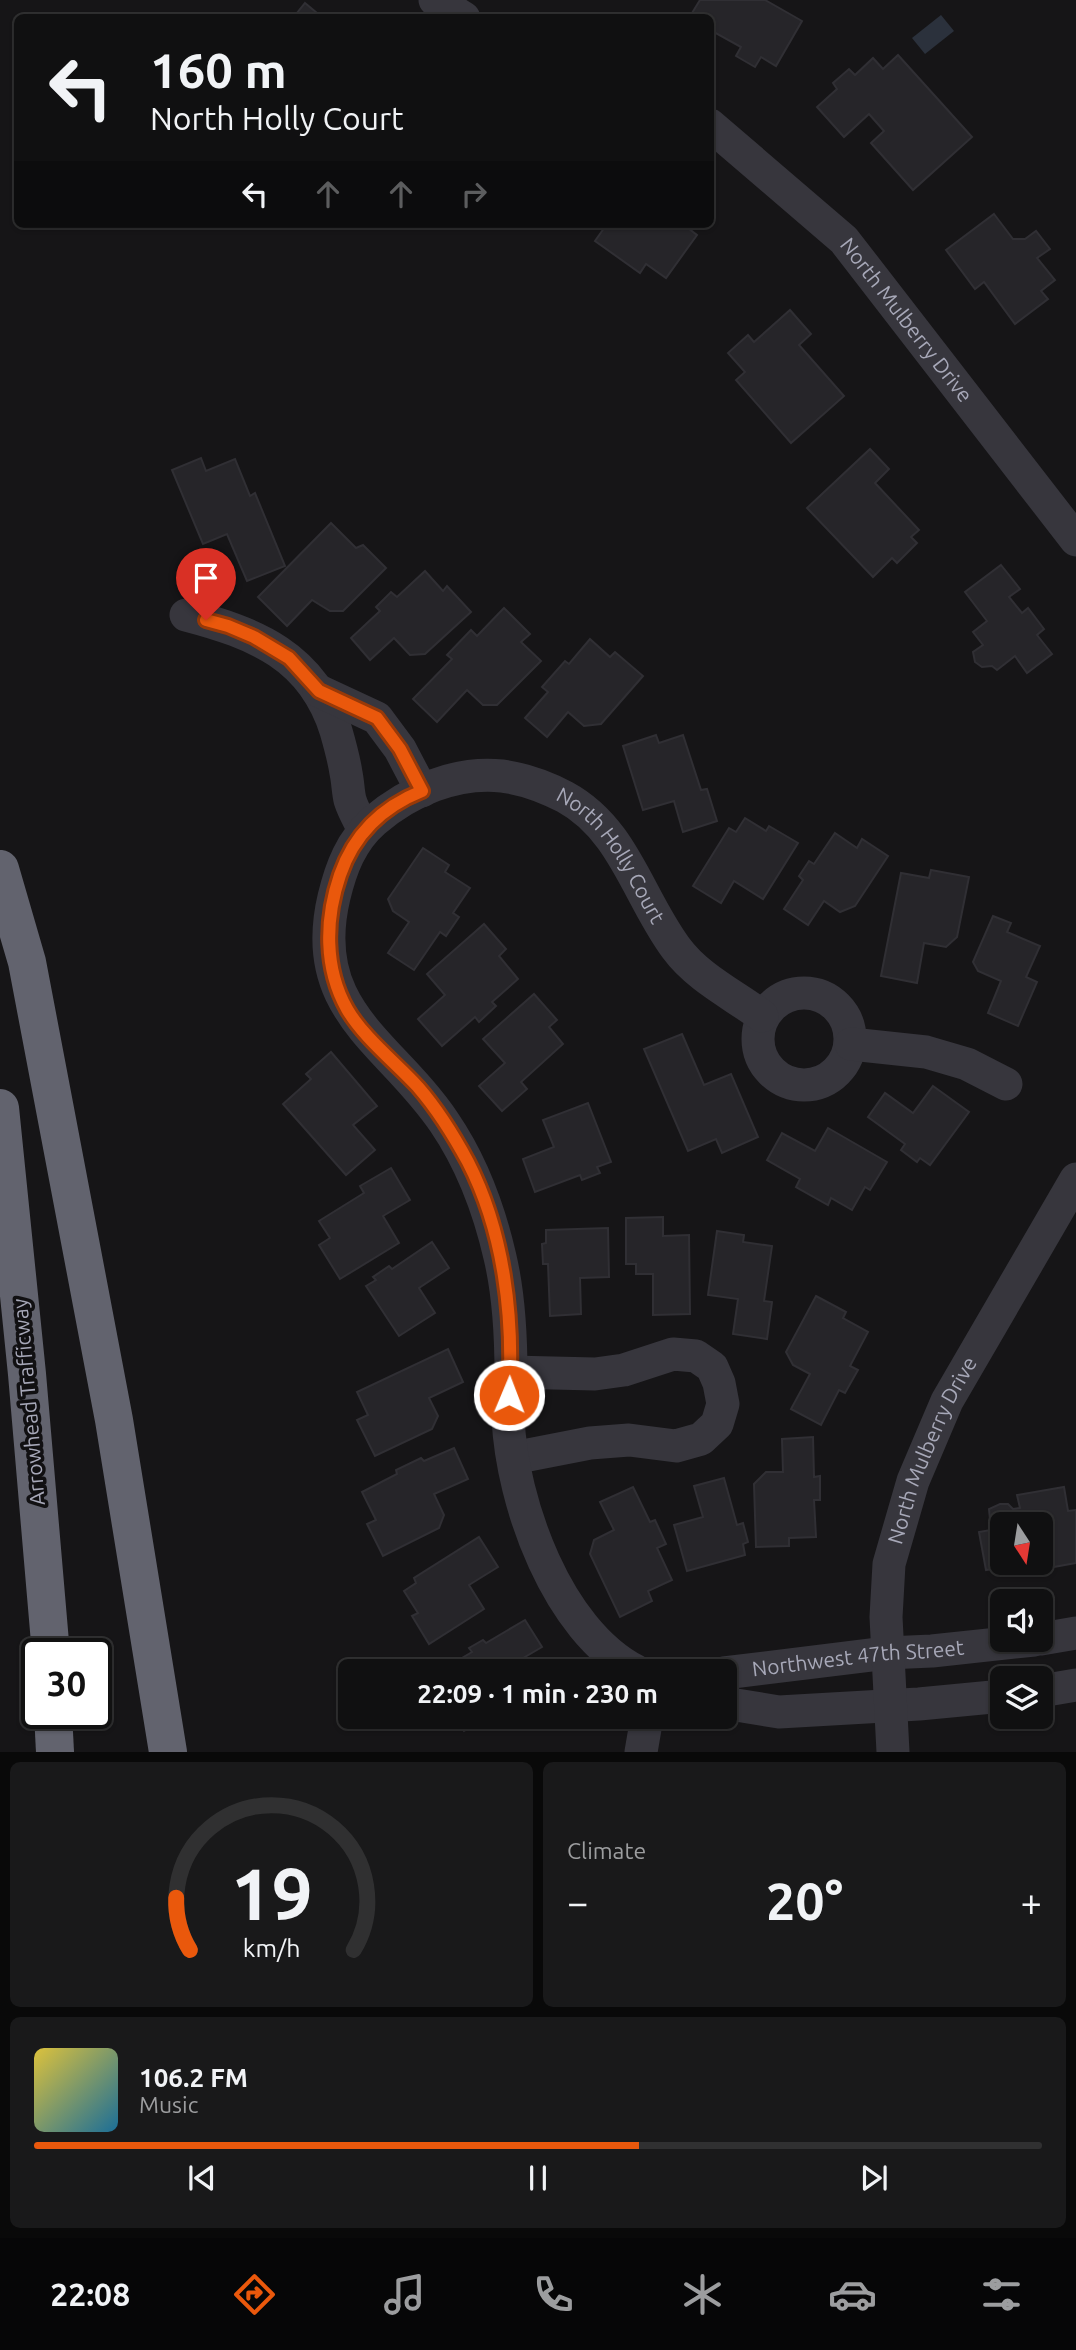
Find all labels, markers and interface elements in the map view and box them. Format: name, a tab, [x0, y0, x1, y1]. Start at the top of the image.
icon: left	[35, 42, 126, 133]
text: 160 m	[150, 42, 287, 97]
text: North Holly Court	[150, 100, 404, 136]
icon: left	[236, 175, 274, 213]
icon: ahead	[309, 175, 347, 213]
icon: ahead	[382, 175, 420, 213]
icon: right	[455, 175, 493, 213]
street label: North Mulberry Drive	[836, 233, 978, 406]
pin	[176, 548, 236, 620]
icon: arrive	[187, 559, 225, 597]
street label: North Holly Court	[553, 782, 670, 927]
street label: Arrowhead Trafficway	[7, 1298, 49, 1507]
street label: North Mulberry Drive	[882, 1352, 981, 1547]
position arrow	[472, 1358, 546, 1432]
north arrow	[990, 1512, 1054, 1575]
map controls	[990, 1512, 1053, 1729]
button: sound	[990, 1589, 1053, 1652]
street label: Northwest 47th Street	[751, 1635, 965, 1680]
speed limit sign: 30	[21, 1638, 112, 1729]
button: layers	[990, 1666, 1053, 1729]
text: 22:09 · 1 min · 230 m	[417, 1679, 658, 1708]
text: Climate	[567, 1838, 646, 1863]
text: 19	[230, 1853, 313, 1935]
text: 20°	[766, 1872, 843, 1930]
text: −	[567, 1881, 588, 1923]
text: +	[1021, 1881, 1042, 1923]
text: km/h	[243, 1934, 300, 1962]
text: 106.2 FM	[139, 2063, 248, 2092]
text: Music	[139, 2092, 198, 2117]
icon: previous	[183, 2159, 221, 2197]
icon: pause	[519, 2159, 557, 2197]
icon: next	[855, 2159, 893, 2197]
icon: directions	[230, 2270, 279, 2319]
icon: music	[380, 2270, 429, 2319]
icon: phone	[529, 2270, 578, 2319]
icon: climate	[678, 2270, 727, 2319]
icon: car	[828, 2270, 877, 2319]
icon: filters	[977, 2270, 1026, 2319]
text: 22:08	[50, 2276, 130, 2312]

